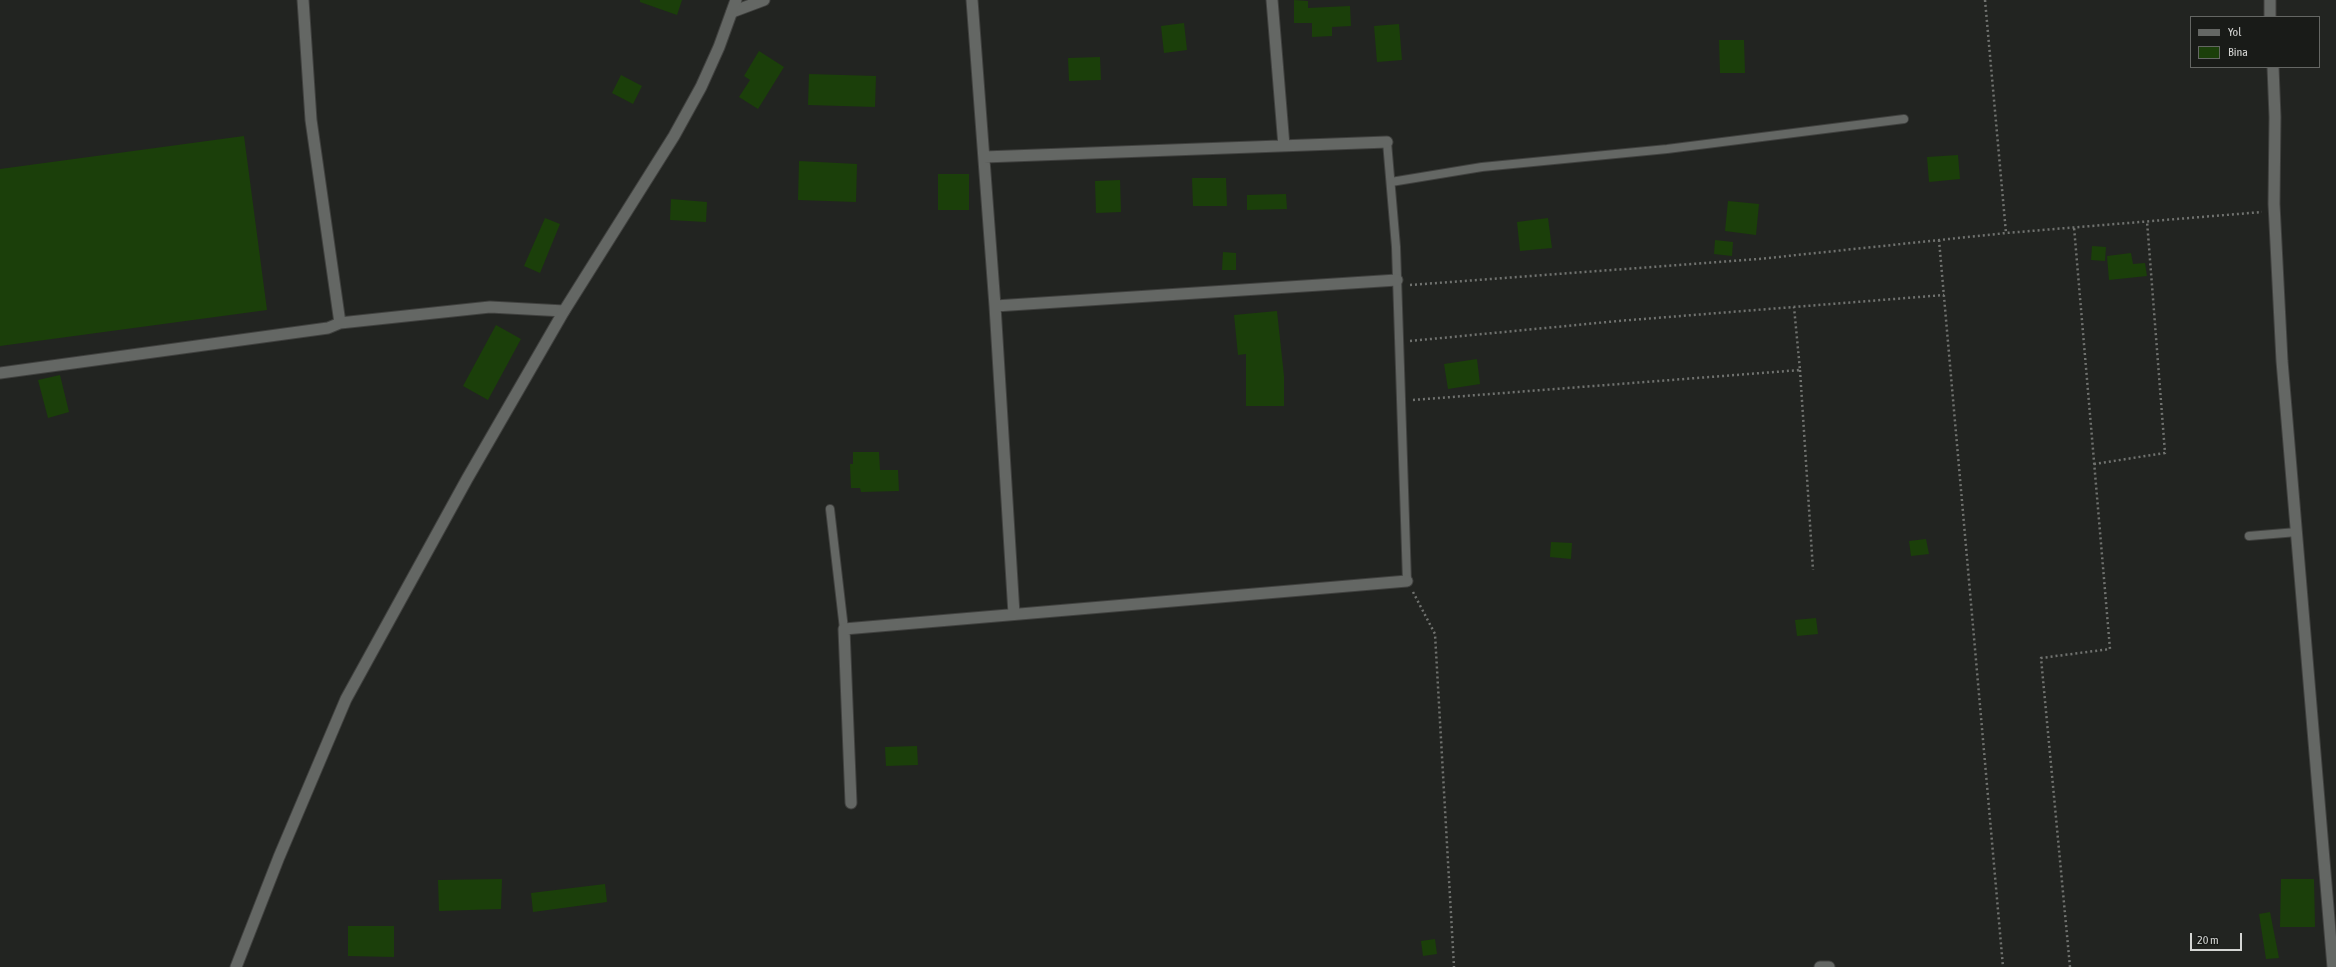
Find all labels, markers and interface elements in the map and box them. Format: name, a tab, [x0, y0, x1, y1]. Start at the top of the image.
legend	[2190, 16, 2320, 68]
text: Yol	[2228, 25, 2241, 39]
text: Bina	[2228, 45, 2248, 59]
scale bar	[2192, 925, 2244, 951]
text: 20 m	[2197, 933, 2219, 947]

